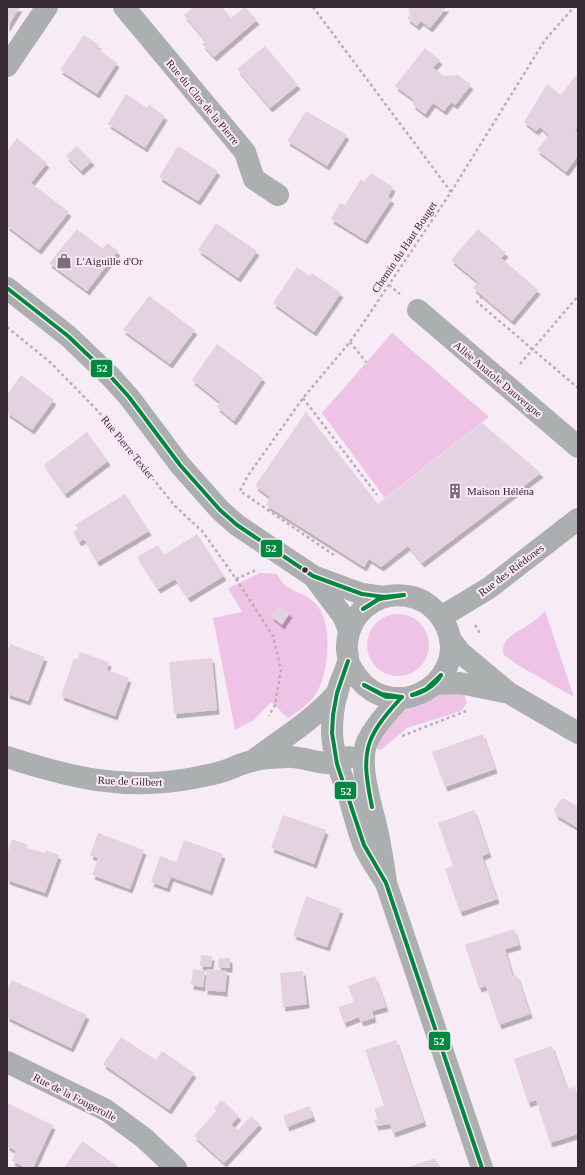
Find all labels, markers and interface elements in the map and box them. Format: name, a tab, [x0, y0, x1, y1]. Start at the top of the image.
street label: Rue du Clos de la Pierre	[164, 57, 242, 147]
street label: Chemin du Haut Bouget	[369, 199, 439, 295]
shop icon: L'Aiguille d'Or	[55, 252, 73, 270]
place label: L'Aiguille d'Or	[76, 255, 143, 267]
street label: Allée Anatole Dauvergne	[451, 339, 545, 420]
line badge: 52	[90, 359, 113, 378]
text: 52	[97, 362, 108, 374]
street label: Rue Pierre Texier	[99, 413, 157, 481]
building icon: Maison Héléna	[446, 482, 464, 500]
place label: Maison Héléna	[467, 485, 534, 497]
line badge: 52	[260, 539, 283, 558]
street label: Rue des Riédones	[476, 541, 546, 599]
text: 52	[266, 542, 277, 554]
unlabelled marker	[300, 565, 310, 575]
street label: Rue de Gilbert	[97, 774, 163, 788]
line badge: 52	[334, 781, 357, 800]
text: 52	[341, 785, 352, 797]
line badge: 52	[428, 1031, 451, 1051]
text: 52	[434, 1035, 445, 1047]
street label: Rue de la Fougerolle	[31, 1071, 119, 1123]

